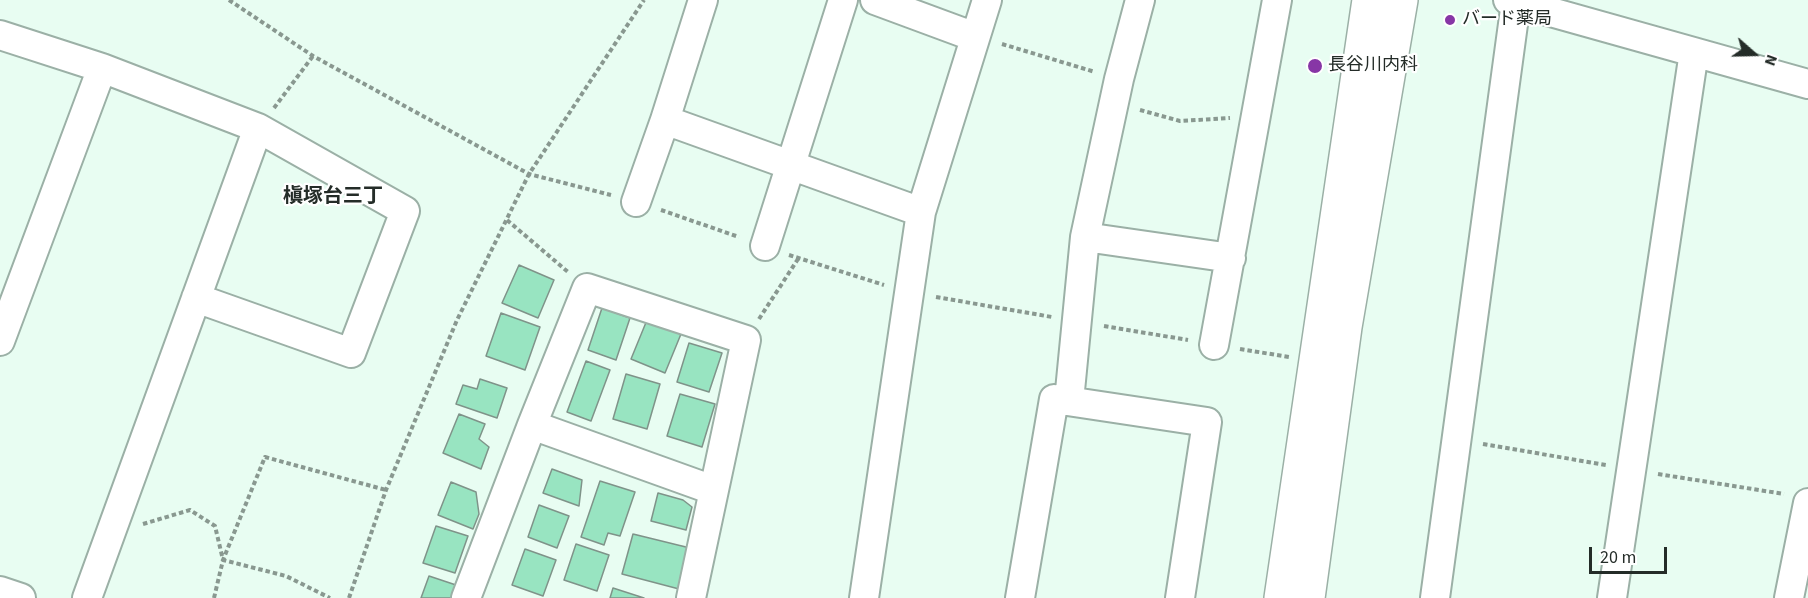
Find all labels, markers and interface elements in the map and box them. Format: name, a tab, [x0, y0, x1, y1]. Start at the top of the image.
place label: バード薬局	[1462, 9, 1552, 31]
marker: バード薬局	[1443, 13, 1457, 27]
north arrow	[1724, 24, 1784, 84]
text: N	[1759, 51, 1783, 69]
place label: 長谷川内科	[1328, 55, 1418, 77]
marker: 長谷川内科	[1306, 57, 1324, 75]
district label: 槇塚台三丁	[283, 186, 383, 210]
scale bar	[1592, 535, 1670, 573]
text: 20 m	[1600, 545, 1636, 570]

